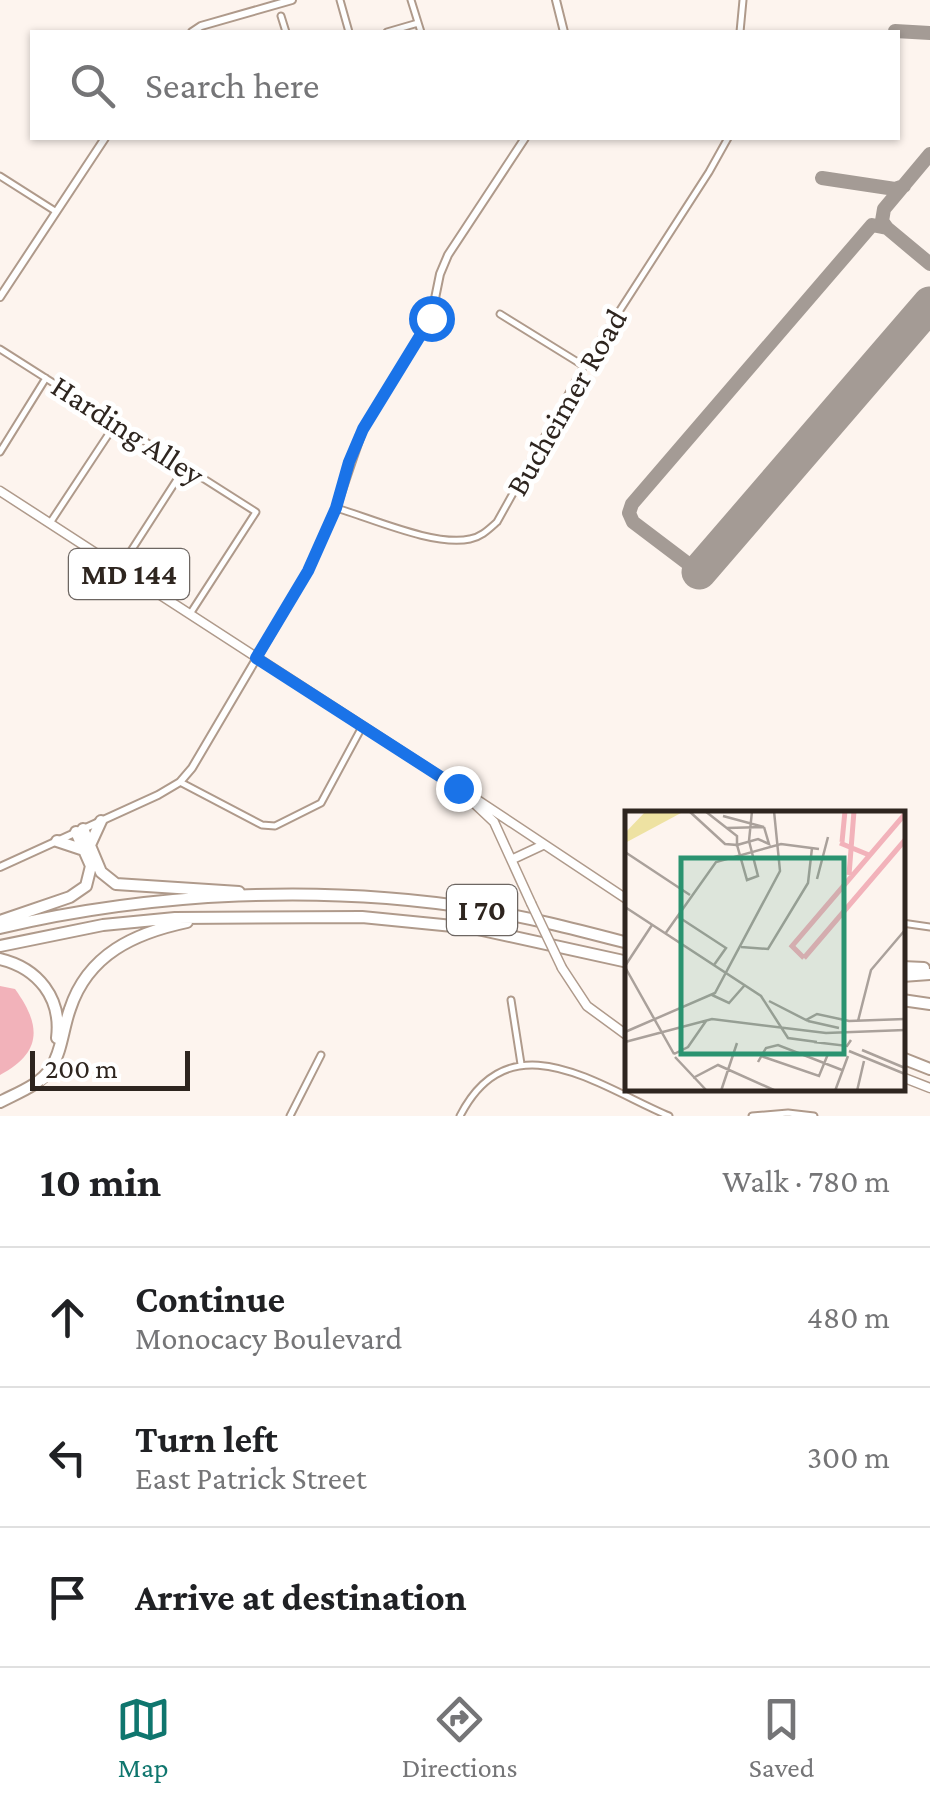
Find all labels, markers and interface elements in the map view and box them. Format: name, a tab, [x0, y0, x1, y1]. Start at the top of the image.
search box	[30, 30, 900, 140]
icon: search	[65, 58, 120, 113]
text: Search here	[145, 64, 319, 106]
route start	[409, 296, 455, 342]
street label: Bucheimer Road	[498, 302, 634, 502]
street label: Harding Alley	[45, 367, 211, 493]
road number: MD 144	[69, 549, 189, 599]
route end	[436, 766, 482, 812]
inset map	[625, 811, 905, 1091]
road number: I 70	[447, 885, 517, 935]
scale bar	[30, 1046, 190, 1090]
text: 200 m	[45, 1053, 118, 1084]
text: 10 min	[40, 1158, 161, 1205]
text: Walk · 780 m	[722, 1163, 890, 1199]
text: Continue	[135, 1278, 285, 1320]
icon: ahead	[40, 1290, 95, 1345]
text: 480 m	[807, 1299, 890, 1335]
text: Monocacy Boulevard	[135, 1320, 402, 1356]
text: Turn left	[135, 1418, 278, 1460]
icon: left	[40, 1430, 95, 1485]
text: 300 m	[807, 1439, 890, 1475]
text: East Patrick Street	[135, 1460, 366, 1496]
icon: arrive	[40, 1570, 95, 1625]
text: Arrive at destination	[135, 1576, 467, 1618]
tab: Map	[116, 1692, 171, 1783]
tab: Directions	[402, 1692, 518, 1783]
tab: Saved	[749, 1692, 814, 1783]

